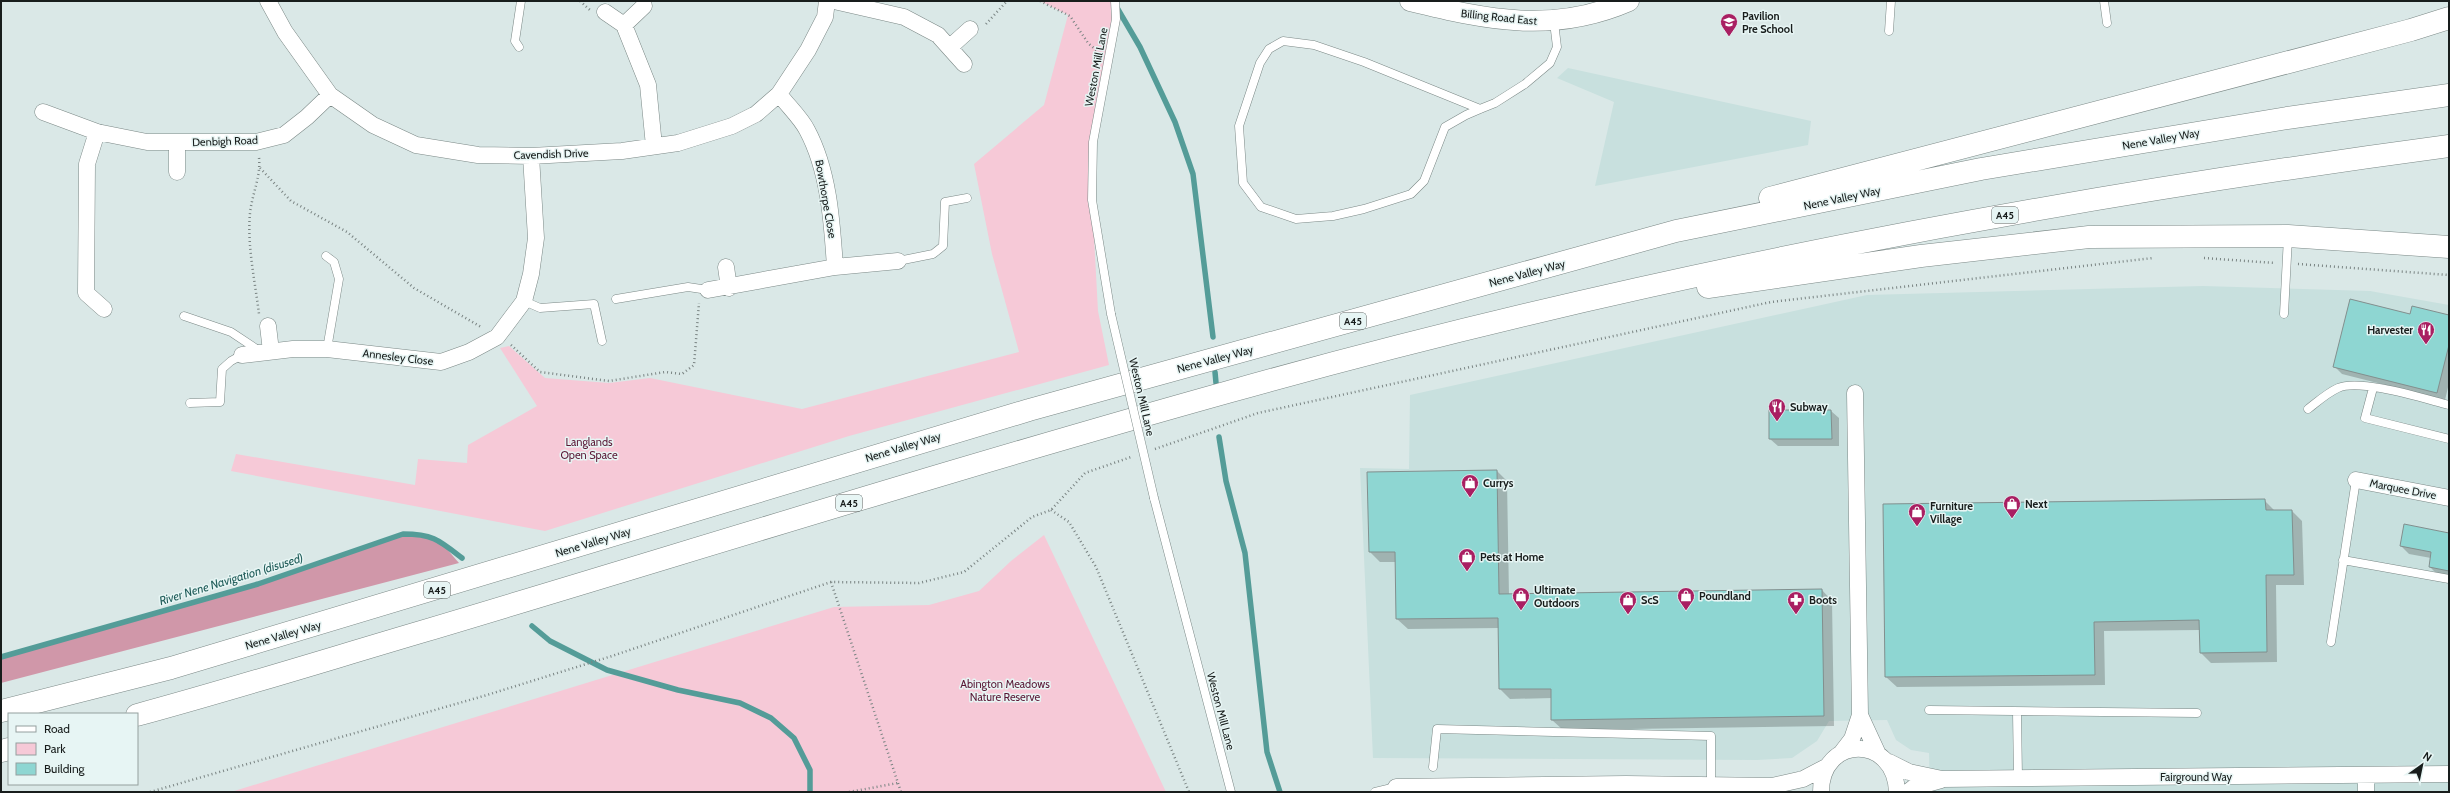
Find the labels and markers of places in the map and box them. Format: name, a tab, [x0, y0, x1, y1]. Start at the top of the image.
place label: Pavilion Pre School	[1742, 9, 1793, 36]
school or university icon: Pavilion Pre School	[1719, 12, 1739, 37]
restaurant icon: Harvester	[2416, 320, 2436, 345]
place label: Harvester	[2367, 323, 2413, 337]
restaurant icon: Subway	[1767, 397, 1787, 422]
place label: Subway	[1790, 400, 1828, 414]
shop icon: Currys	[1460, 473, 1480, 498]
place label: Currys	[1483, 476, 1514, 490]
shop icon: Next	[2002, 494, 2022, 519]
place label: Next	[2025, 497, 2048, 511]
place label: Furniture Village	[1930, 499, 1973, 526]
shop icon: Furniture Village	[1907, 502, 1927, 527]
shop icon: Pets at Home	[1457, 547, 1477, 572]
place label: Pets at Home	[1480, 550, 1544, 564]
place label: Ultimate Outdoors	[1534, 583, 1580, 610]
shop icon: Ultimate Outdoors	[1511, 586, 1531, 611]
shop icon: Poundland	[1676, 586, 1696, 611]
place label: Poundland	[1699, 589, 1751, 603]
shop icon: ScS	[1618, 590, 1638, 615]
pharmacy icon: Boots	[1786, 590, 1806, 615]
place label: ScS	[1641, 593, 1659, 607]
place label: Boots	[1809, 593, 1837, 607]

